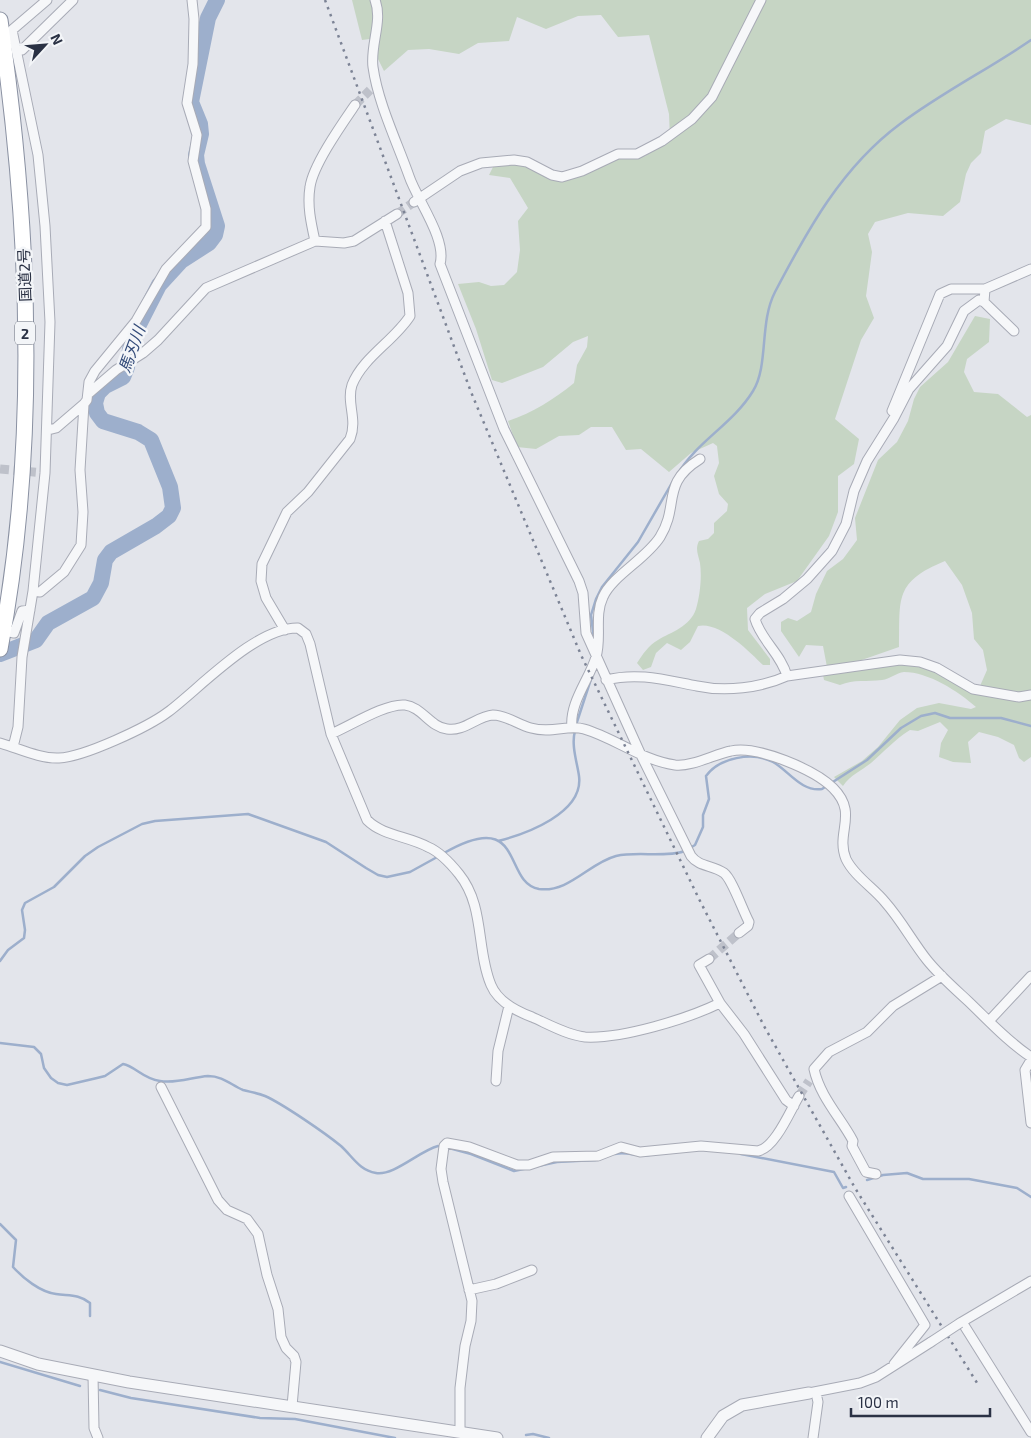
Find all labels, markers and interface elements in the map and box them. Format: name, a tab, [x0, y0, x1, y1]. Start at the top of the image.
north arrow	[20, 20, 70, 70]
text: N	[47, 31, 67, 47]
street label: 国道2号	[14, 248, 34, 302]
water label: 馬刃川	[114, 321, 149, 375]
road number: 2	[15, 322, 35, 344]
scale bar	[851, 1386, 990, 1418]
text: 100 m	[858, 1393, 899, 1411]

